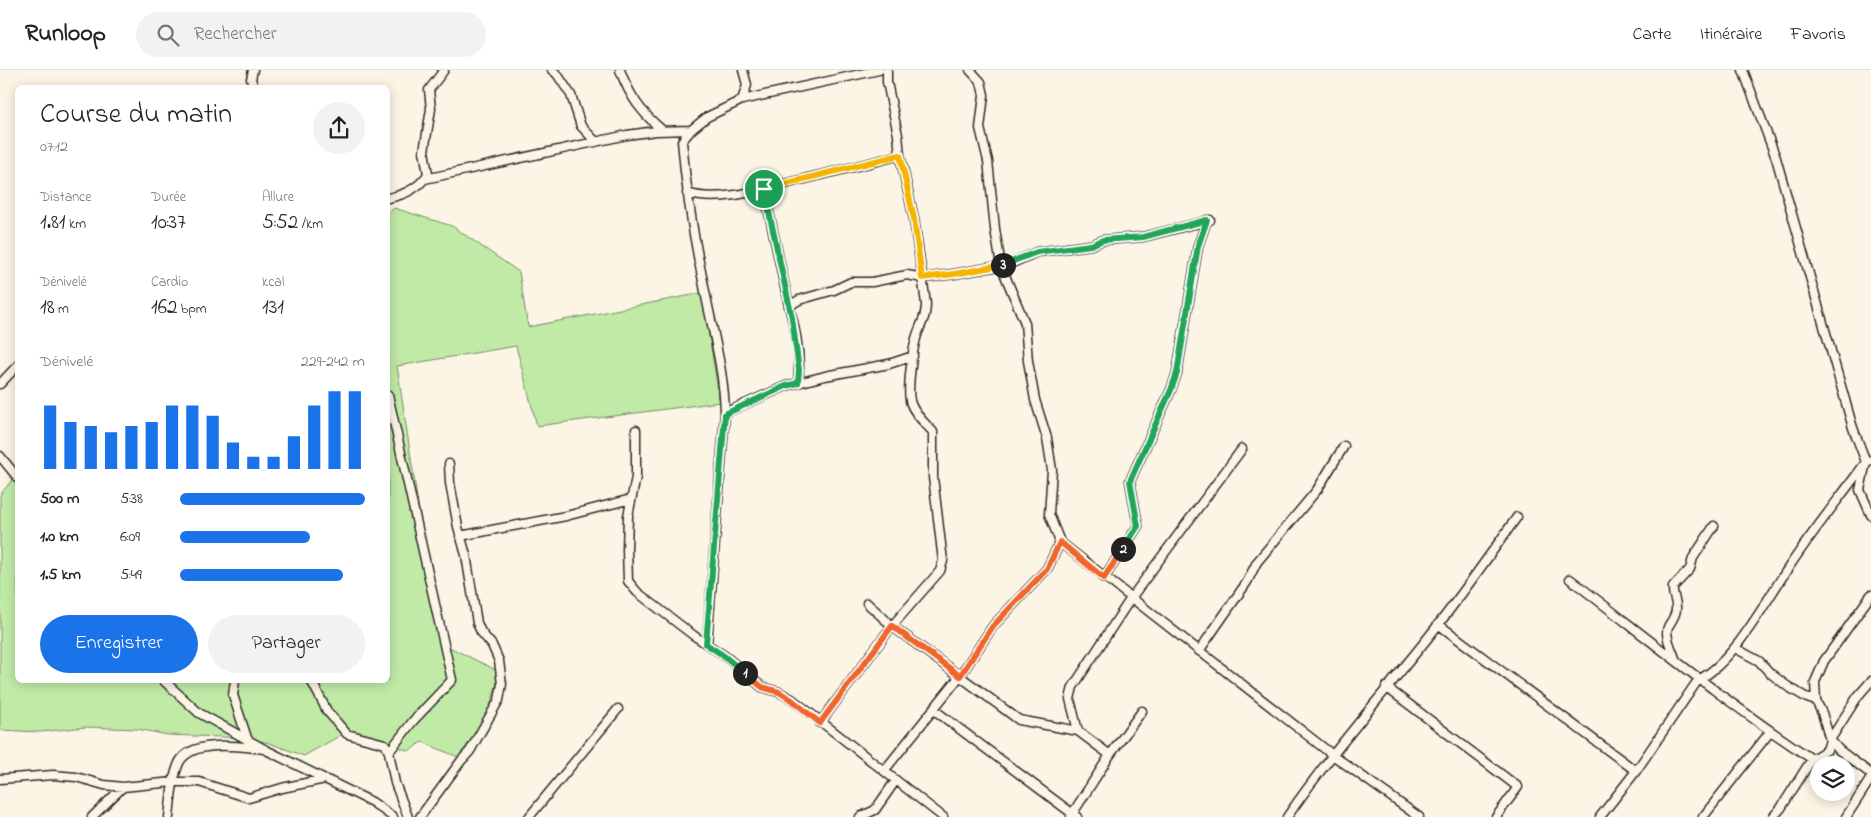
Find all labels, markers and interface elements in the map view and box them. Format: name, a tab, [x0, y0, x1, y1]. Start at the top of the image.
search box	[136, 12, 486, 57]
text: Runloop	[25, 17, 106, 52]
icon: search	[154, 21, 182, 49]
text: Rechercher	[194, 21, 277, 48]
text: Carte	[1632, 22, 1672, 48]
text: Itinéraire	[1700, 22, 1762, 48]
text: Favoris	[1790, 22, 1846, 48]
text: Course du matin	[40, 95, 232, 136]
button: share	[313, 102, 365, 154]
text: 07:12	[40, 135, 68, 159]
pin	[743, 168, 785, 210]
icon: arrive	[750, 175, 778, 203]
text: Distance	[40, 187, 92, 208]
text: Durée	[151, 187, 186, 208]
text: Allure	[262, 187, 294, 208]
text: 1.81	[40, 208, 66, 238]
text: 10:37	[151, 208, 186, 238]
text: 5:52	[262, 208, 298, 238]
text: km	[66, 214, 86, 235]
text: /km	[298, 214, 323, 235]
pin: 3	[990, 252, 1016, 278]
text: 3	[1001, 255, 1006, 276]
text: Dénivelé	[40, 272, 87, 293]
text: Cardio	[151, 272, 188, 293]
text: kcal	[262, 272, 284, 293]
text: 18	[40, 293, 55, 323]
text: 162	[151, 293, 177, 323]
text: 131	[262, 293, 284, 323]
text: m	[55, 299, 69, 320]
text: bpm	[177, 299, 207, 320]
text: Dénivelé	[40, 350, 93, 374]
text: 229–242 m	[301, 350, 365, 374]
text: 500 m	[40, 487, 79, 511]
text: 5:38	[120, 487, 143, 511]
text: 1.0 km	[40, 525, 79, 549]
text: 6:09	[120, 525, 140, 549]
pin: 2	[1110, 536, 1136, 562]
text: 2	[1120, 539, 1127, 560]
text: 1.5 km	[40, 563, 81, 587]
text: 5:49	[120, 563, 142, 587]
button: Enregistrer	[40, 615, 198, 673]
button: Partager	[208, 615, 365, 673]
pin: 1	[732, 660, 758, 686]
text: 1	[743, 663, 748, 684]
map controls	[1810, 756, 1855, 801]
button: layers	[1810, 756, 1855, 801]

